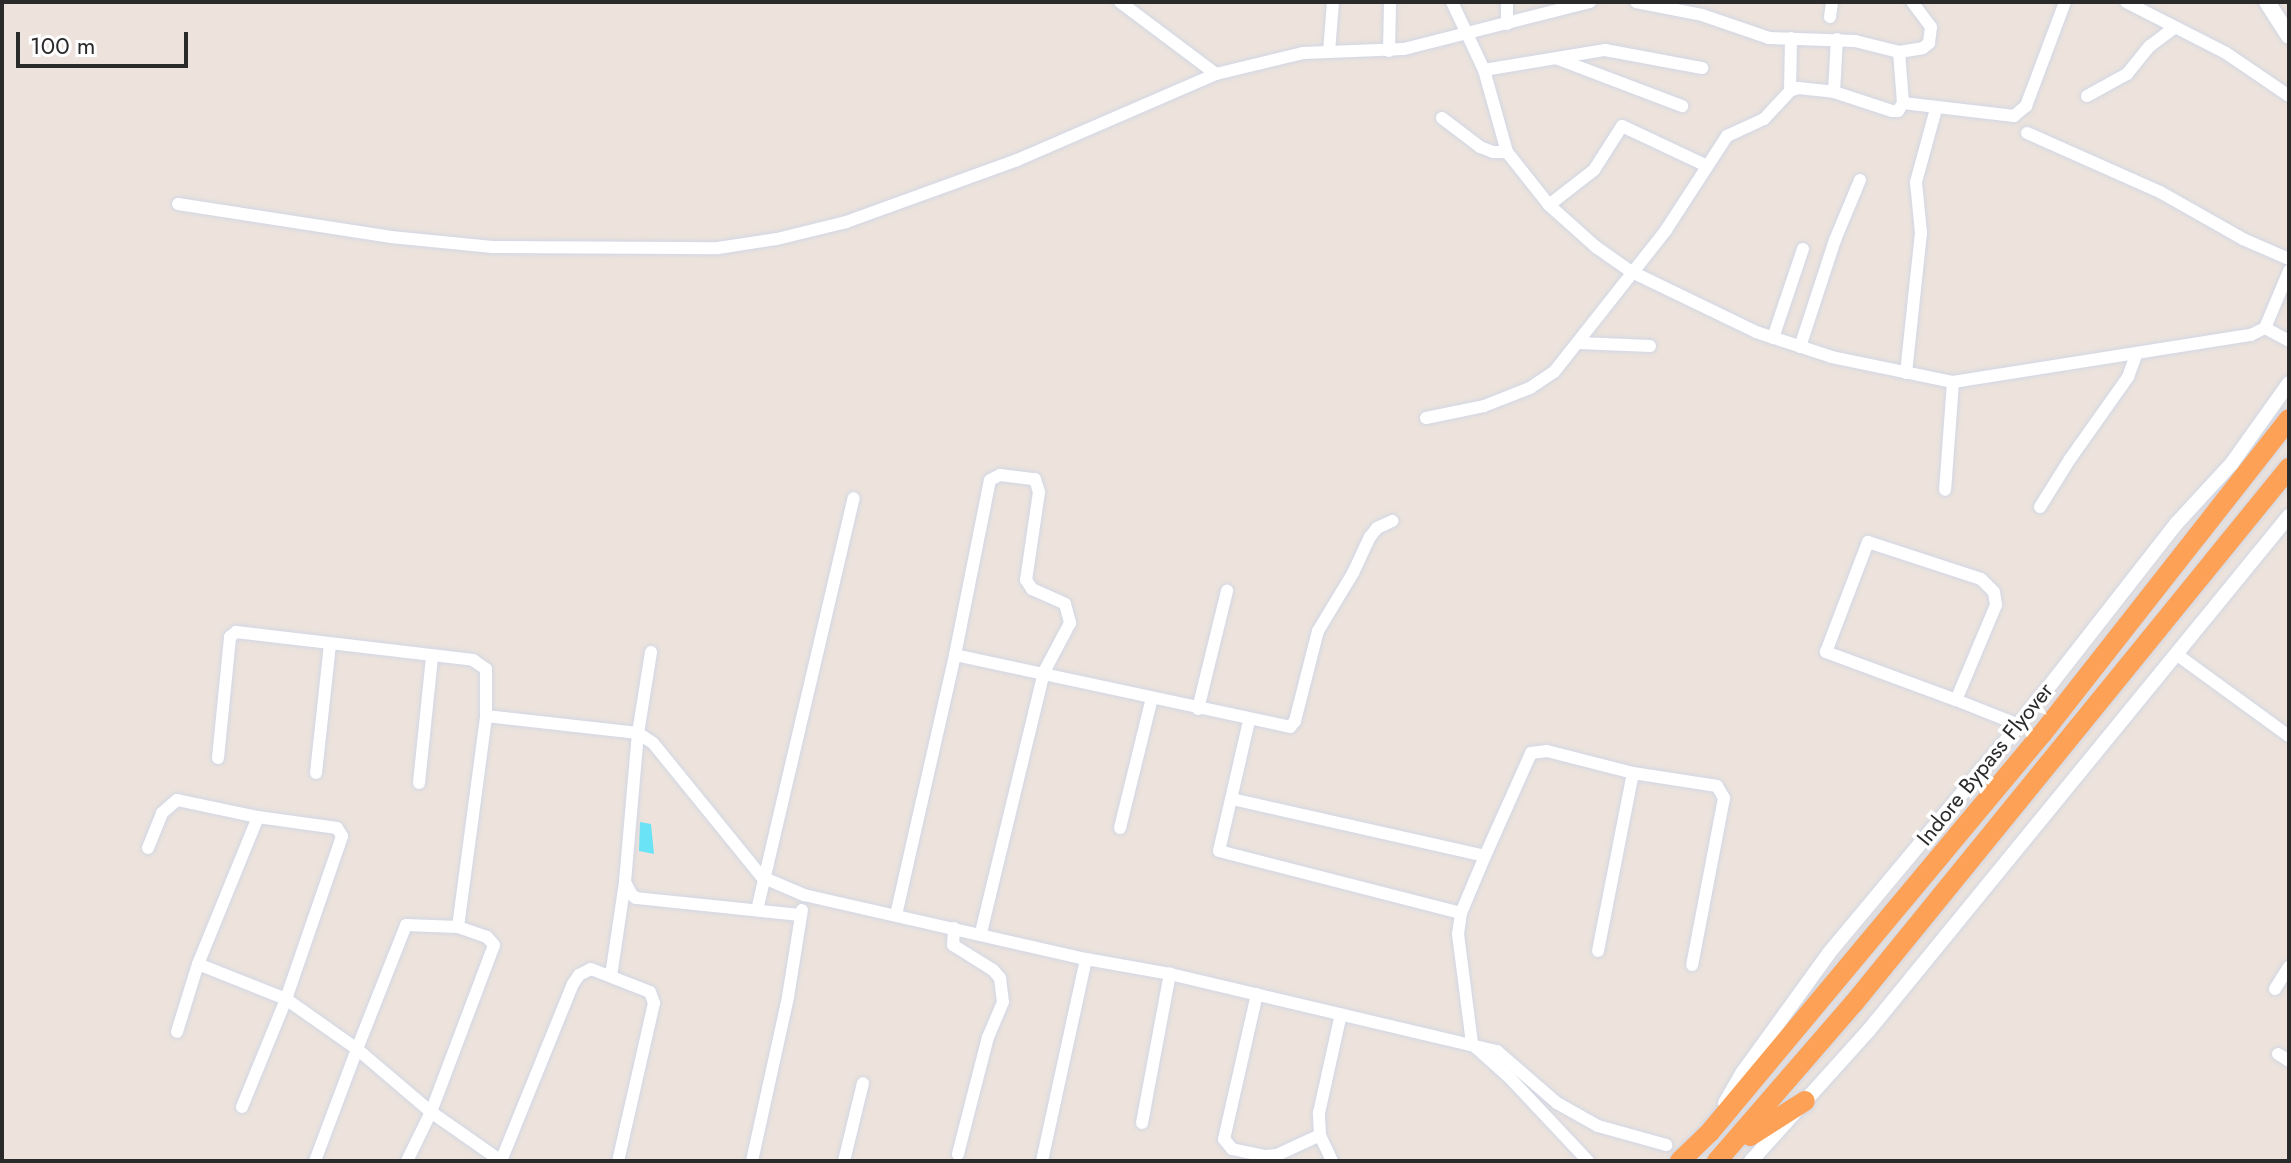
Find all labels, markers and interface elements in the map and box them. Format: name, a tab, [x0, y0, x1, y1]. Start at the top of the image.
scale bar	[20, 16, 192, 66]
text: 100 m	[30, 28, 96, 63]
street label: Indore Bypass Flyover	[1911, 677, 2059, 851]

